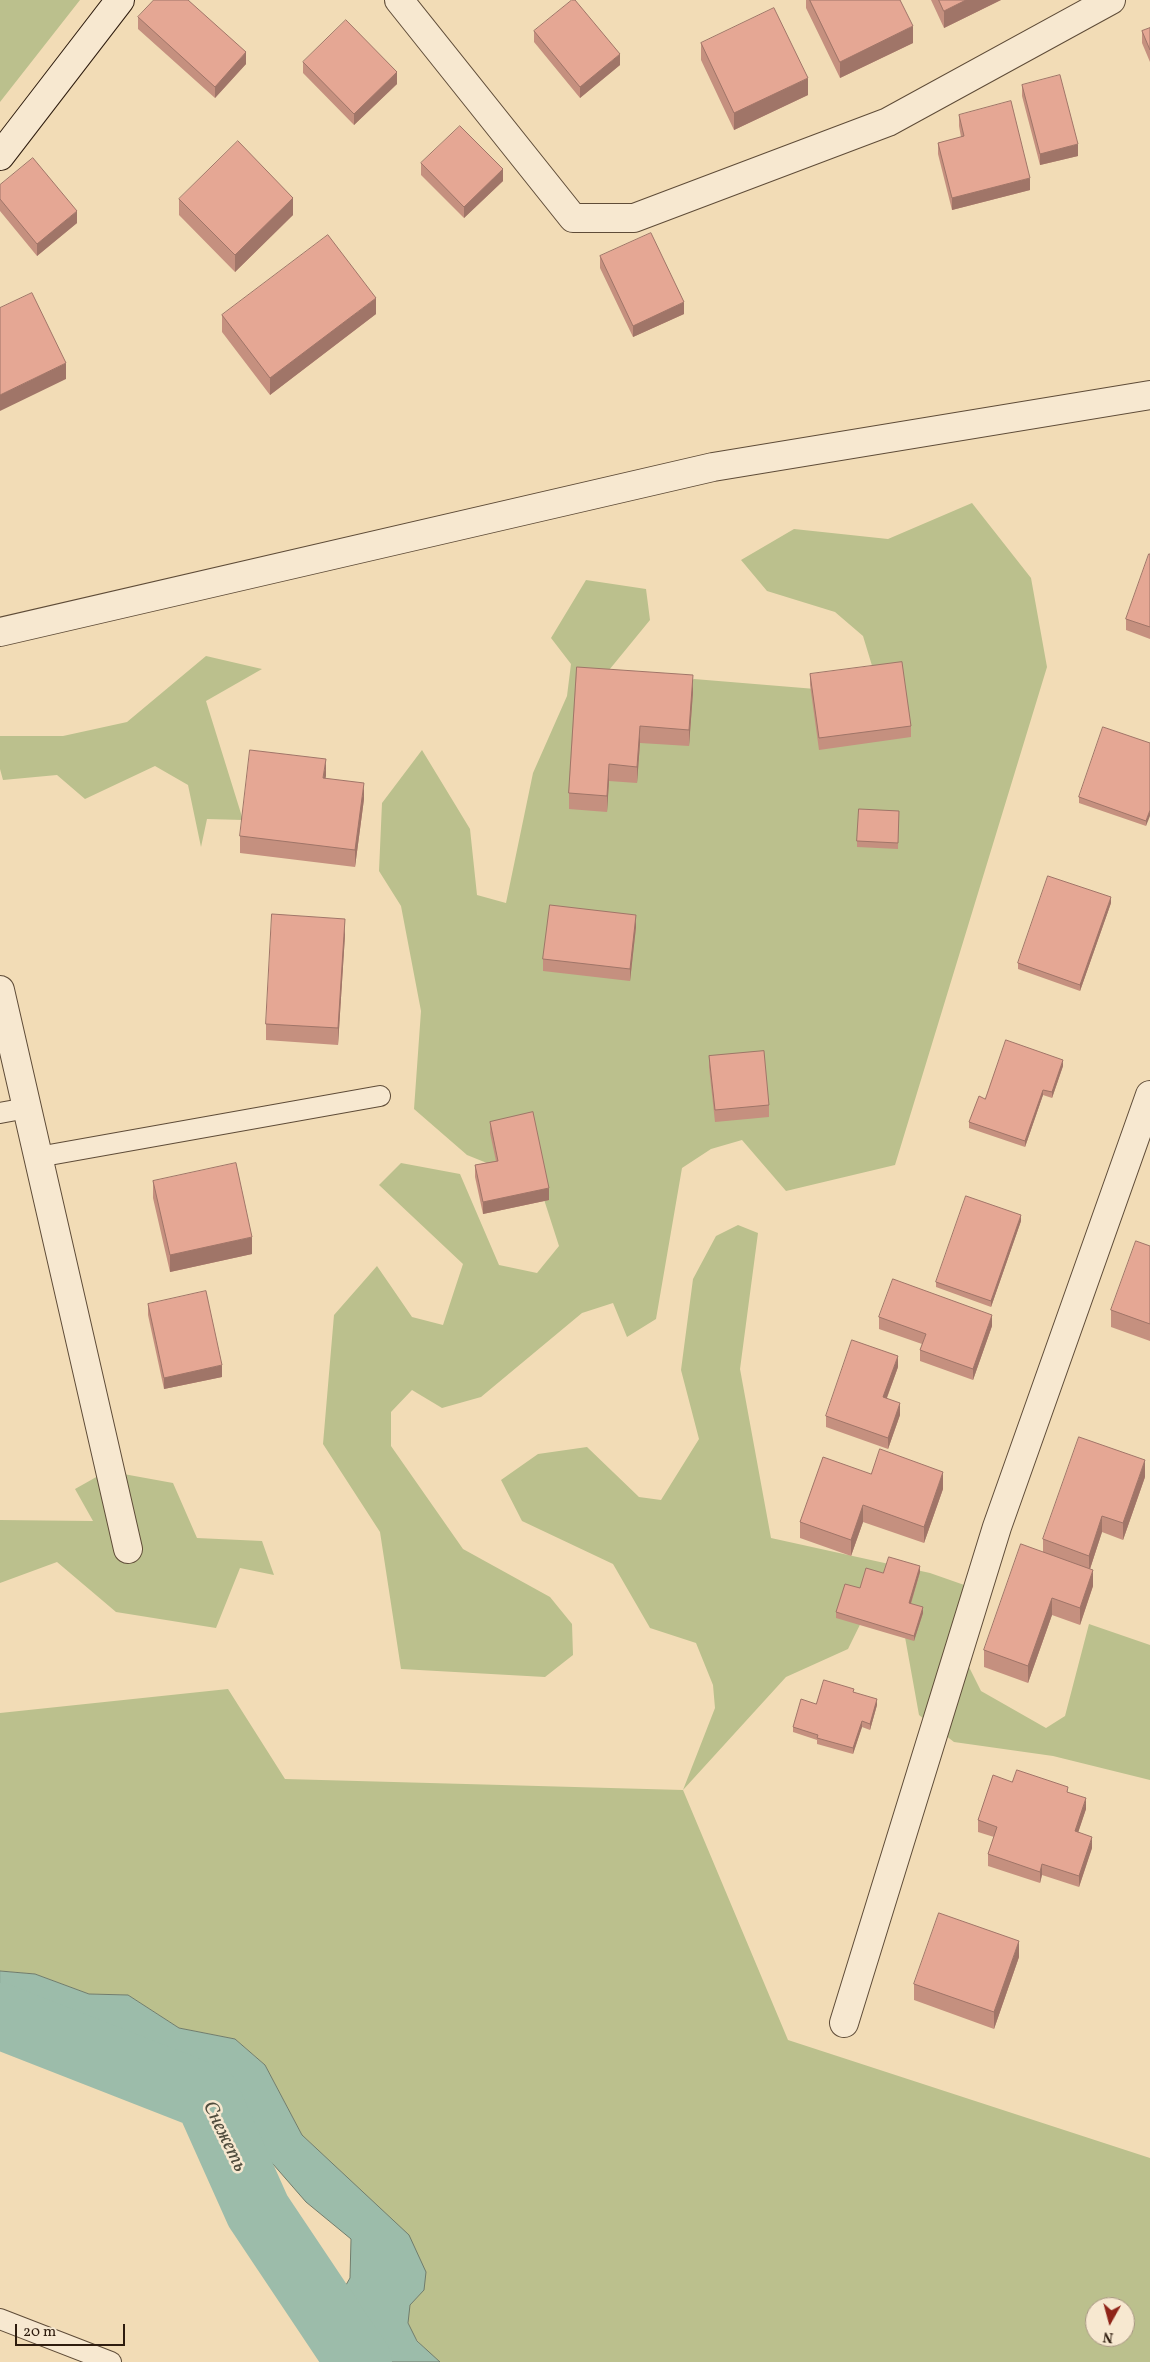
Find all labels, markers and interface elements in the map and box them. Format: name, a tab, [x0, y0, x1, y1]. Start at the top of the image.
water label: Снежеть	[196, 2098, 250, 2176]
north arrow	[1085, 2297, 1135, 2347]
scale bar	[18, 2314, 128, 2346]
text: 20 m	[23, 2322, 56, 2343]
text: N	[1102, 2326, 1114, 2346]

